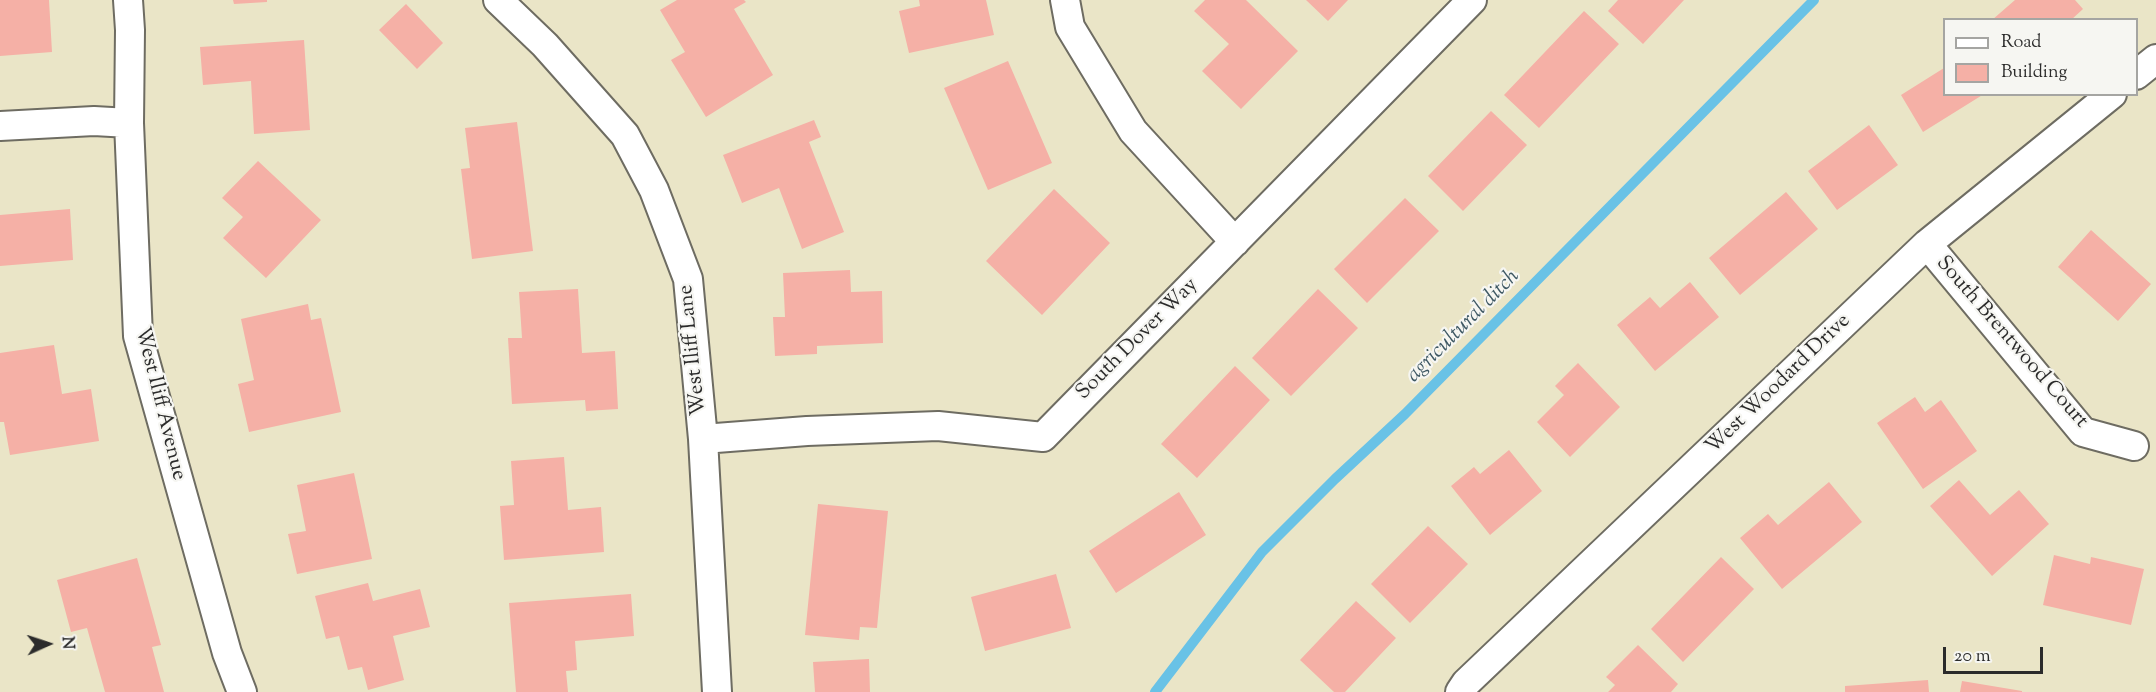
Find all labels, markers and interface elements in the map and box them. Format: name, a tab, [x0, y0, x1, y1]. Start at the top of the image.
legend	[1943, 18, 2138, 96]
text: Road	[2001, 30, 2041, 56]
text: Building	[2001, 60, 2067, 86]
street label: South Brentwood Court	[1929, 252, 2093, 434]
water label: agricultural ditch	[1402, 265, 1526, 389]
street label: South Dover Way	[1072, 274, 1204, 406]
street label: West Iliff Lane	[675, 283, 713, 417]
street label: West Woodard Drive	[1701, 310, 1857, 460]
street label: West Iliff Avenue	[128, 325, 190, 483]
north arrow	[18, 614, 78, 674]
scale bar	[1946, 635, 2046, 673]
text: N	[55, 636, 78, 650]
text: 20 m	[1954, 644, 1991, 670]

